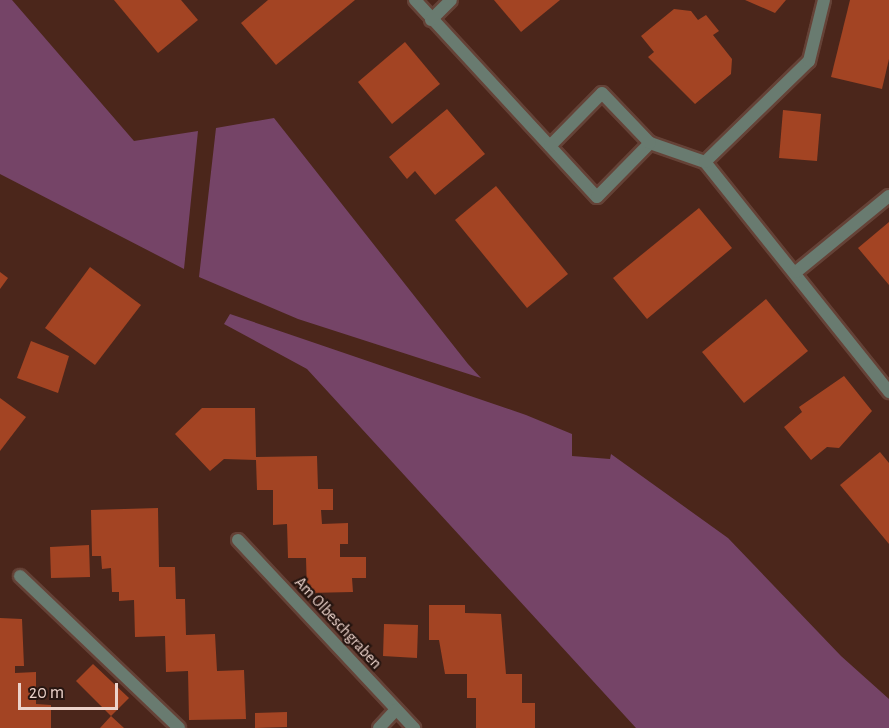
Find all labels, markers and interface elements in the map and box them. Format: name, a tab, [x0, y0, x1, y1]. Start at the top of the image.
street label: Am Olbeschgraben	[291, 573, 385, 673]
scale bar	[21, 671, 122, 709]
text: 20 m	[29, 684, 64, 702]

